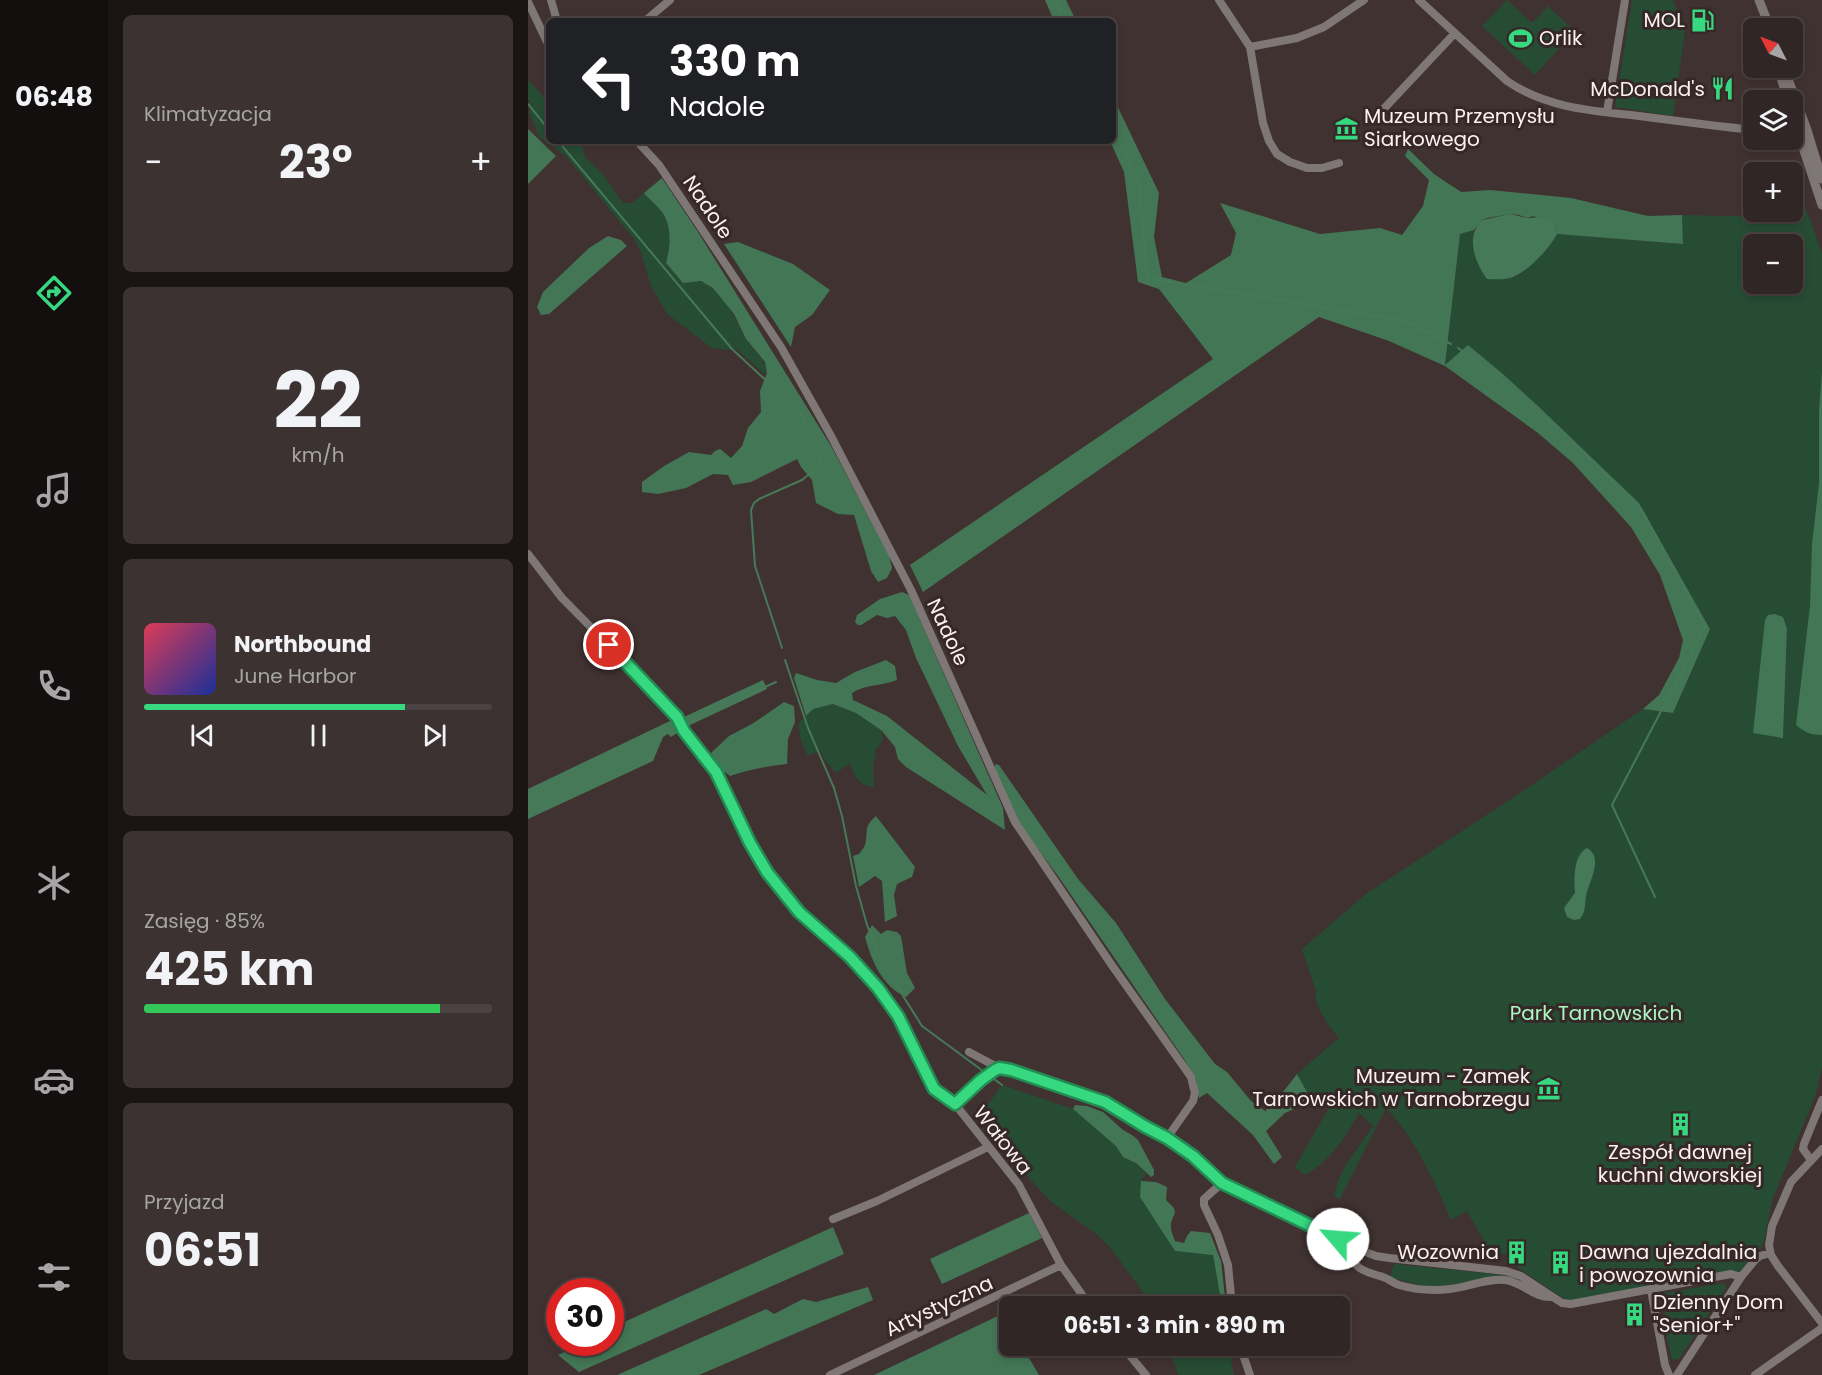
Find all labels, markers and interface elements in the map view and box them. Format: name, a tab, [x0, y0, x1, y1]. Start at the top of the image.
place label: MOL	[1643, 6, 1685, 34]
fuel station icon: MOL	[1690, 7, 1716, 33]
north arrow	[1743, 18, 1803, 78]
map controls	[1743, 18, 1803, 294]
place label: Orlik	[1539, 24, 1583, 52]
sports icon: Orlik	[1508, 25, 1534, 51]
text: 330 m	[669, 32, 801, 91]
icon: left	[570, 42, 648, 120]
place label: McDonald's	[1590, 75, 1705, 103]
restaurant icon: McDonald's	[1710, 76, 1736, 102]
text: 06:48	[15, 78, 93, 115]
text: Nadole	[669, 88, 765, 125]
button: layers	[1743, 90, 1803, 150]
text: Klimatyzacja	[144, 100, 272, 128]
place label: Muzeum Przemysłu Siarkowego	[1364, 102, 1555, 153]
museum icon: Muzeum Przemysłu Siarkowego	[1333, 115, 1359, 141]
text: 23°	[279, 131, 353, 194]
text: −	[144, 139, 162, 186]
text: +	[469, 139, 492, 186]
button: +	[1743, 162, 1803, 222]
street label: Nadole	[676, 170, 740, 244]
button: −	[1743, 234, 1803, 294]
icon: directions	[33, 272, 75, 314]
text: 22	[273, 346, 363, 455]
text: km/h	[291, 441, 345, 469]
icon: music	[33, 469, 75, 511]
street label: Nadole	[920, 594, 976, 670]
pin	[583, 619, 634, 670]
icon: arrive	[592, 628, 625, 661]
text: Northbound	[234, 629, 371, 660]
text: June Harbor	[234, 662, 357, 690]
icon: phone	[33, 665, 75, 707]
icon: previous	[186, 719, 219, 752]
icon: pause	[302, 719, 335, 752]
icon: next	[418, 719, 451, 752]
icon: climate	[33, 862, 75, 904]
text: Zasięg · 85%	[144, 907, 265, 935]
text: 425 km	[144, 938, 314, 1001]
park label: Park Tarnowskich	[1510, 999, 1682, 1027]
icon: car	[33, 1059, 75, 1101]
place label: Muzeum - Zamek Tarnowskich w Tarnobrzegu	[1252, 1062, 1531, 1113]
museum icon: Muzeum - Zamek Tarnowskich w Tarnobrzegu	[1535, 1075, 1561, 1101]
street label: Wałowa	[967, 1100, 1039, 1180]
building icon: Zespół dawnej kuchni dworskiej	[1667, 1112, 1693, 1138]
place label: Zespół dawnej kuchni dworskiej	[1598, 1138, 1762, 1189]
text: Przyjazd	[144, 1188, 225, 1216]
position arrow	[1306, 1207, 1370, 1271]
text: 06:51	[144, 1219, 261, 1282]
place label: Wozownia	[1397, 1238, 1499, 1266]
place label: Dawna ujezdalnia i powozownia	[1579, 1238, 1757, 1289]
building icon: Wozownia	[1504, 1239, 1530, 1265]
building icon: Dawna ujezdalnia i powozownia	[1548, 1250, 1574, 1276]
icon: filters	[33, 1256, 75, 1298]
street label: Artystyczna	[881, 1269, 997, 1343]
speed limit sign: 30	[546, 1278, 624, 1356]
place label: Dzienny Dom "Senior+"	[1653, 1288, 1783, 1339]
building icon: Dzienny Dom "Senior+"	[1622, 1301, 1648, 1327]
text: 06:51 · 3 min · 890 m	[1064, 1310, 1285, 1341]

